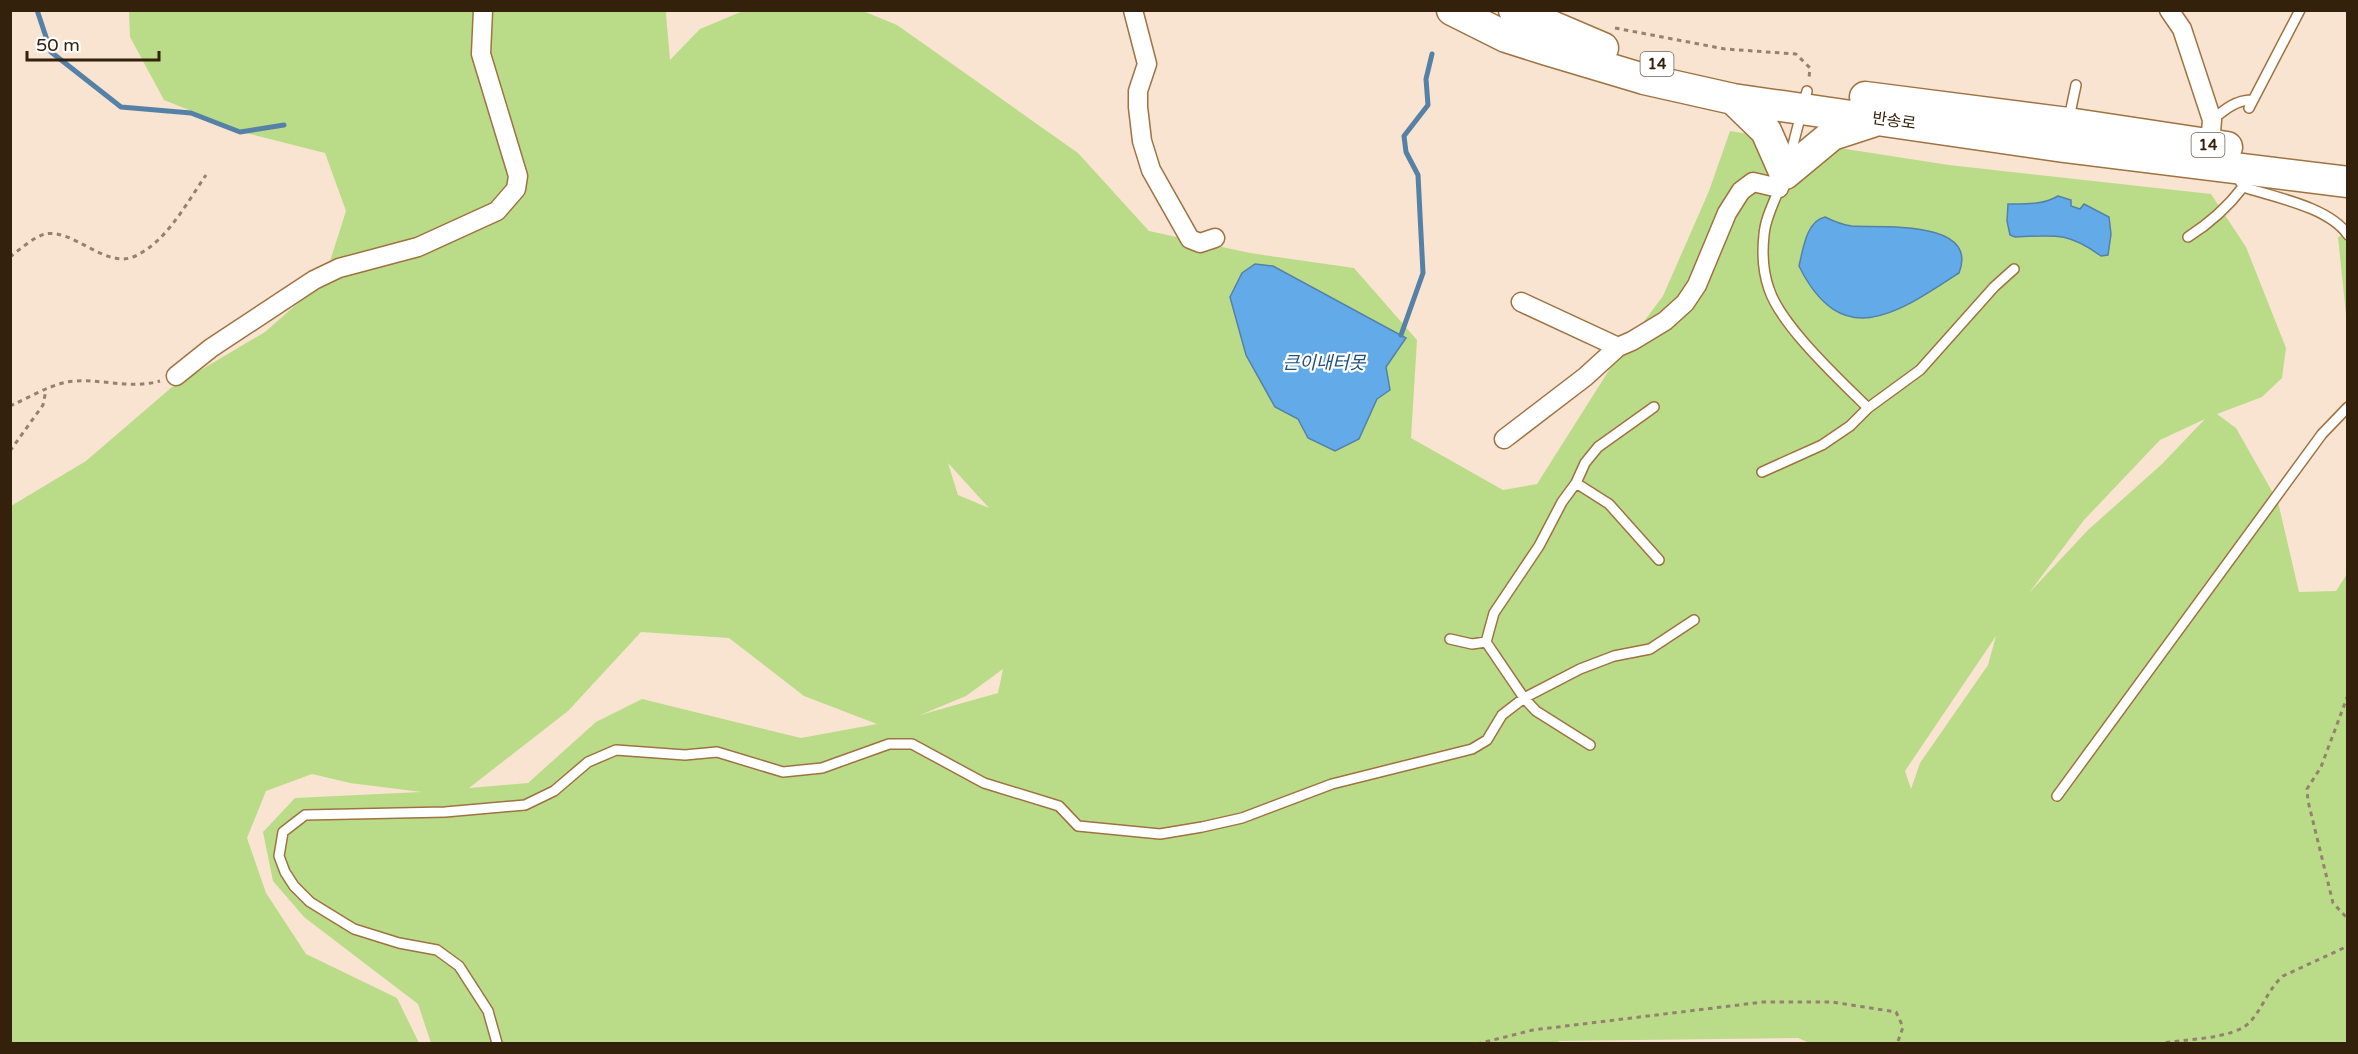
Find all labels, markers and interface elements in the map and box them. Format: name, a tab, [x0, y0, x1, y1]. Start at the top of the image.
scale bar	[27, 24, 159, 62]
text: 50 m	[36, 34, 80, 56]
road number: 14	[1640, 52, 1674, 76]
street label: 반송로	[1871, 108, 1918, 134]
road number: 14	[2192, 133, 2224, 157]
water label: 큰이내터못	[1283, 352, 1367, 374]

